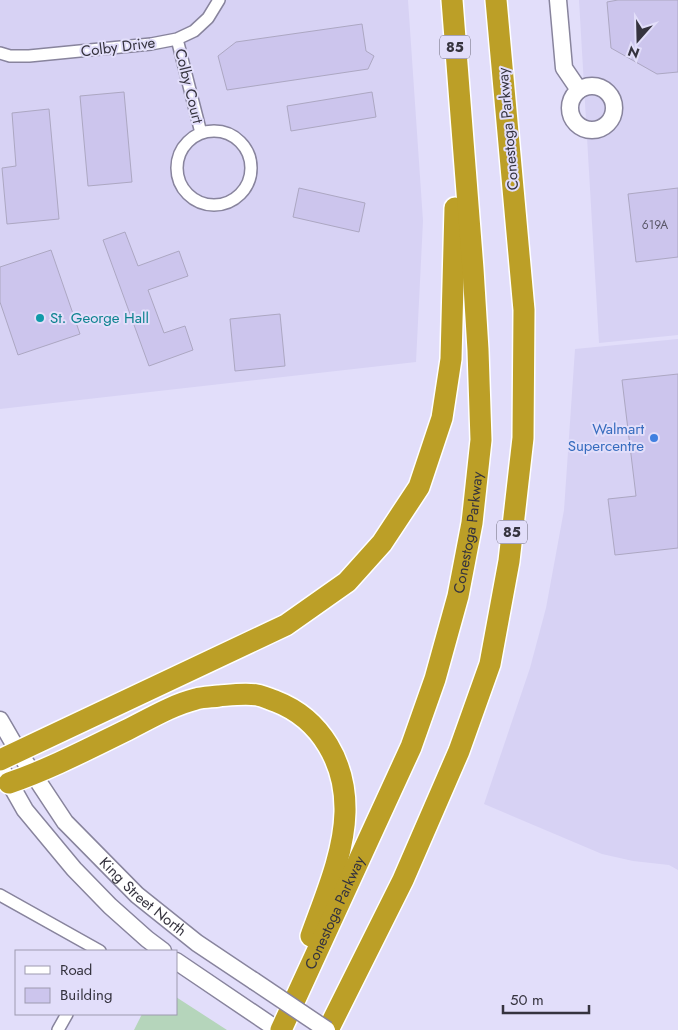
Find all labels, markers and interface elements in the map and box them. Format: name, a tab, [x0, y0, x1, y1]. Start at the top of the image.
north arrow	[613, 15, 663, 65]
street label: Colby Drive	[80, 31, 157, 62]
road number: 85	[440, 36, 470, 58]
text: N	[625, 41, 642, 64]
street label: Colby Court	[169, 46, 209, 126]
street label: Conestoga Parkway	[492, 66, 524, 191]
house number: 619A	[642, 216, 668, 234]
place label: St. George Hall	[50, 307, 149, 329]
marker: St. George Hall	[34, 312, 46, 324]
place label: Walmart Supercentre	[568, 418, 644, 457]
marker: Walmart Supercentre	[648, 432, 660, 444]
street label: Conestoga Parkway	[448, 470, 489, 595]
road number: 85	[497, 520, 527, 544]
street label: King Street North	[94, 852, 191, 941]
street label: Conestoga Parkway	[299, 852, 371, 973]
legend	[15, 950, 178, 1015]
text: Road	[60, 959, 92, 981]
scale bar	[503, 982, 589, 1014]
text: Building	[60, 984, 112, 1006]
text: 50 m	[510, 989, 544, 1011]

